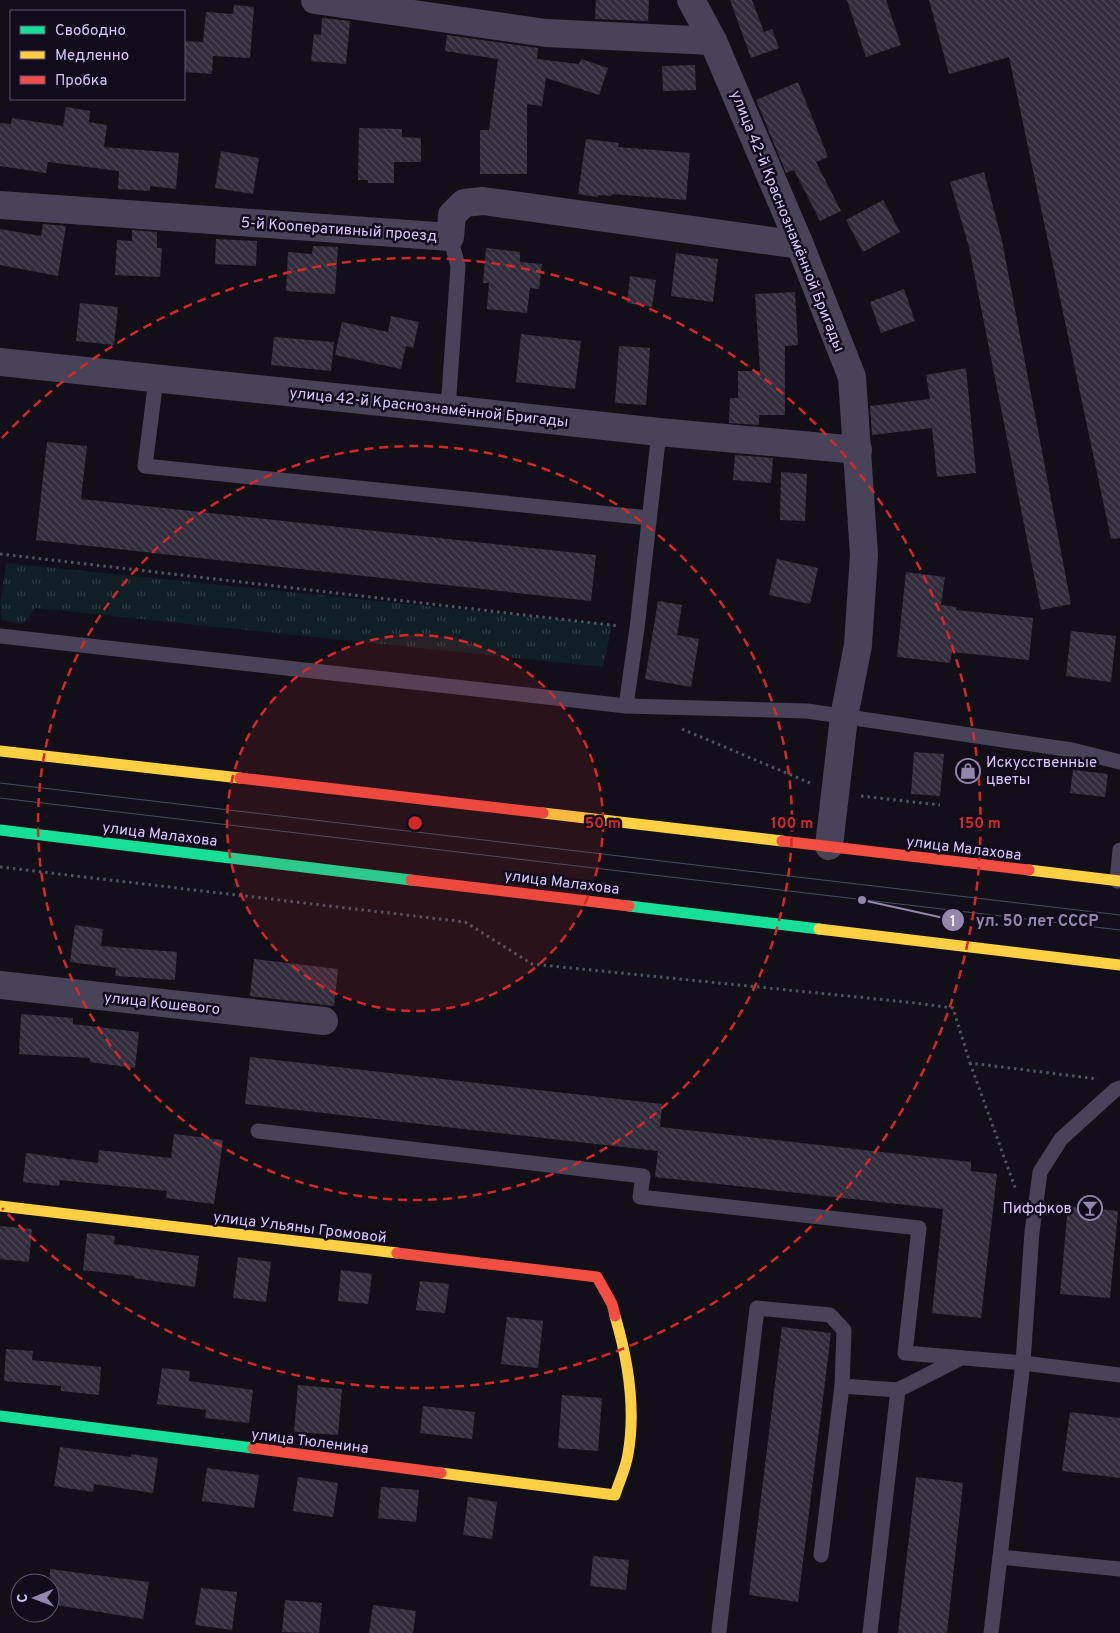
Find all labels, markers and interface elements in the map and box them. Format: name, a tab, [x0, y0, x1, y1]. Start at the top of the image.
legend	[10, 10, 185, 100]
text: Свободно	[55, 22, 126, 41]
text: Медленно	[55, 47, 129, 66]
text: Пробка	[55, 72, 107, 91]
street label: улица 42-й Краснознамённой Бригады	[725, 88, 848, 355]
street label: 5-й Кооперативный проезд	[240, 214, 438, 247]
street label: улица 42-й Краснознамённой Бригады	[288, 384, 569, 433]
place label: Искусственные цветы	[986, 754, 1097, 790]
shop icon: Искусственные цветы	[955, 758, 981, 784]
centre of rings	[406, 814, 424, 832]
text: 50 m	[585, 815, 621, 834]
text: 100 m	[771, 815, 813, 834]
text: 150 m	[959, 815, 1001, 834]
street label: улица Малахова	[101, 819, 219, 852]
street label: улица Малахова	[905, 833, 1023, 866]
street label: улица Малахова	[503, 867, 621, 900]
callout: ул. 50 лет СССР	[940, 905, 1108, 936]
text: ул. 50 лет СССР	[976, 912, 1098, 932]
text: 1	[950, 913, 956, 932]
street label: улица Кошевого	[103, 989, 221, 1020]
bar icon: Пиффков	[1077, 1195, 1103, 1221]
place label: Пиффков	[1003, 1200, 1072, 1219]
street label: улица Ульяны Громовой	[212, 1208, 388, 1249]
street label: улица Тюленина	[250, 1426, 370, 1459]
north arrow	[10, 1573, 60, 1623]
text: С	[15, 1594, 32, 1603]

